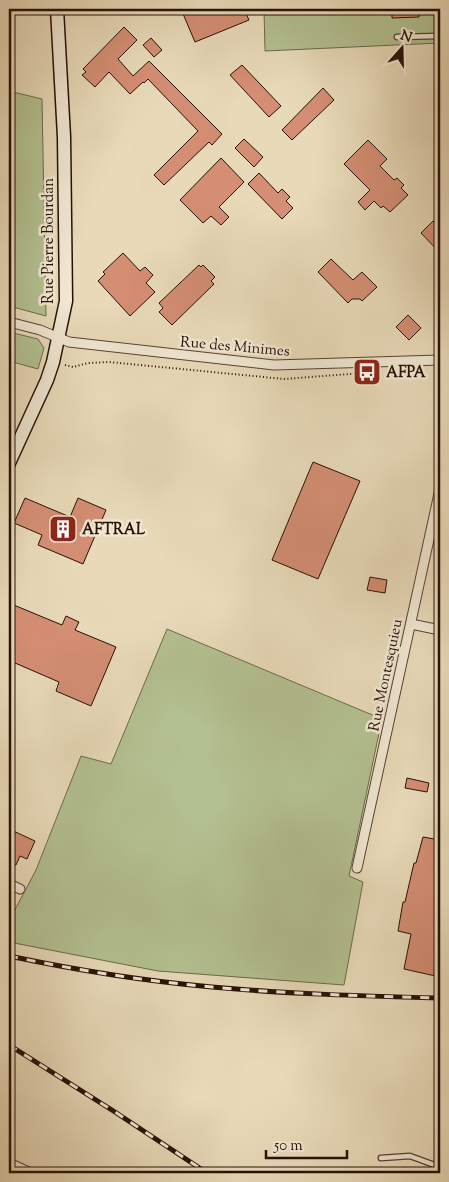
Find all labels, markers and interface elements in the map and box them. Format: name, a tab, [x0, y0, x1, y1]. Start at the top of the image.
north arrow	[376, 22, 426, 72]
text: N	[397, 26, 414, 49]
street label: Rue Pierre Bourdan	[39, 178, 60, 304]
street label: Rue des Minimes	[179, 332, 291, 363]
bus stop icon: AFPA	[352, 357, 382, 387]
place label: AFPA	[386, 363, 427, 384]
building icon: AFTRAL	[48, 514, 78, 544]
place label: AFTRAL	[82, 520, 146, 541]
street label: Rue Montesquieu	[364, 617, 409, 733]
scale bar	[266, 1127, 348, 1159]
text: 50 m	[273, 1136, 303, 1157]

